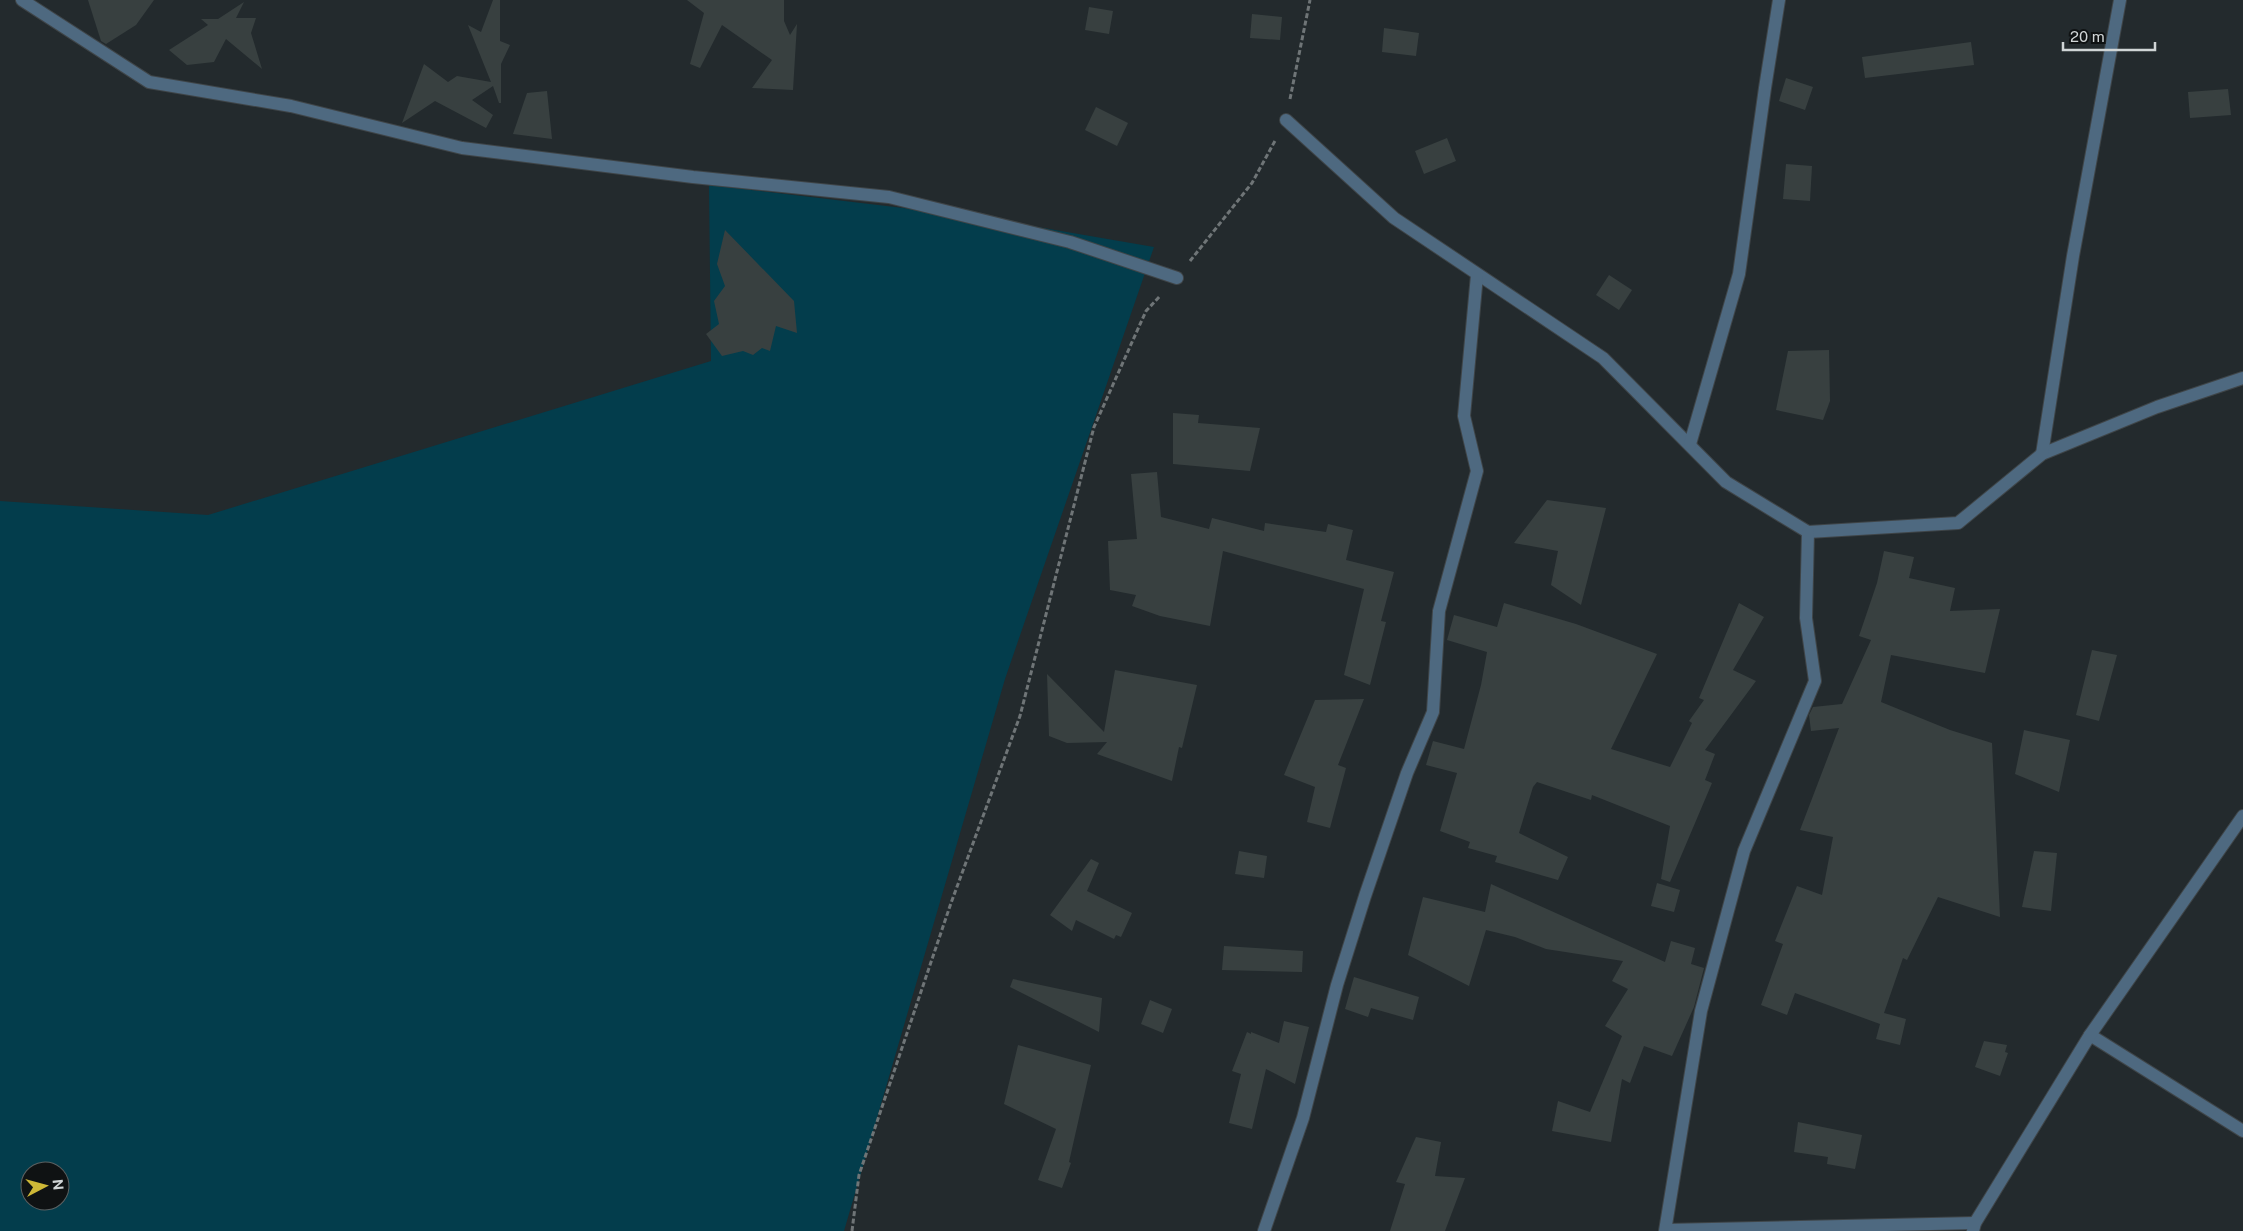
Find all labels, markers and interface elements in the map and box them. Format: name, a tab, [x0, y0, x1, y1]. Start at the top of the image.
scale bar	[2063, 20, 2156, 52]
text: 20 m	[2070, 28, 2105, 45]
north arrow	[20, 1161, 70, 1211]
text: N	[49, 1178, 66, 1191]

